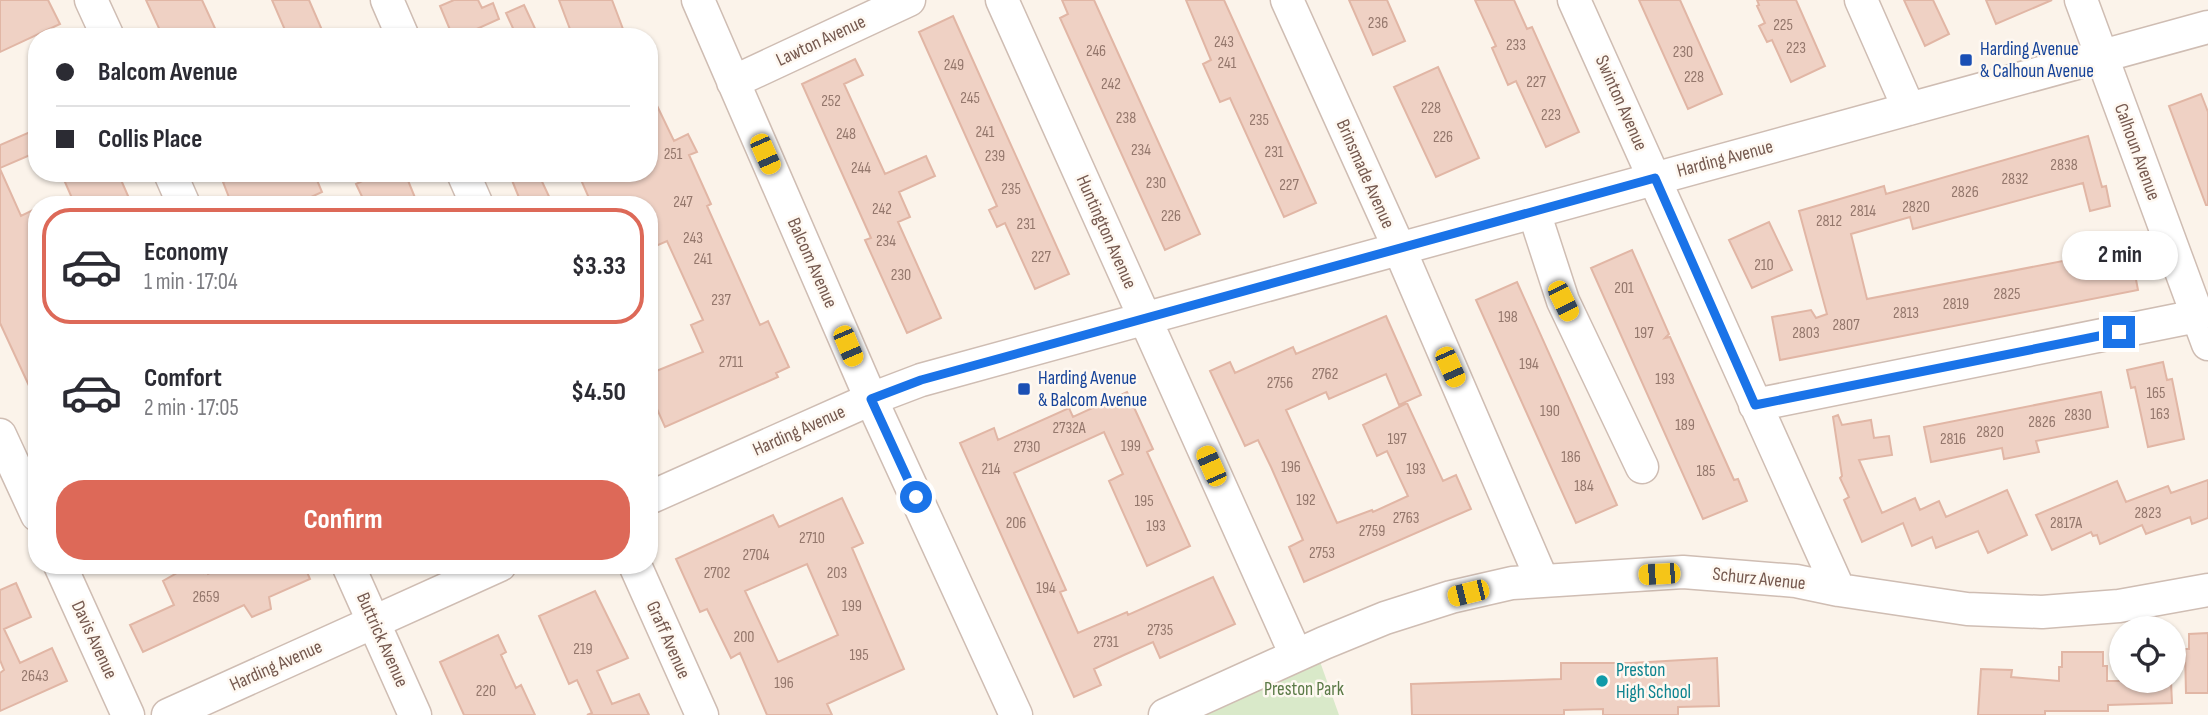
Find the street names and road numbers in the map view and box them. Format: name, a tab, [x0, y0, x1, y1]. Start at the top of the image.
street label: Lawton Avenue	[773, 10, 869, 72]
street label: Swinton Avenue	[1590, 52, 1652, 154]
street label: Calhoun Avenue	[2109, 100, 2165, 204]
street label: Brinsmade Avenue	[1331, 116, 1399, 232]
street label: Harding Avenue	[1674, 135, 1776, 183]
street label: Huntington Avenue	[1071, 172, 1141, 292]
street label: Balcom Avenue	[782, 214, 842, 312]
street label: Harding Avenue	[749, 400, 849, 462]
street label: Schurz Avenue	[1711, 563, 1807, 595]
street label: Buttrick Avenue	[351, 589, 413, 691]
street label: Davis Avenue	[66, 597, 122, 683]
street label: Graff Avenue	[641, 598, 695, 682]
street label: Harding Avenue	[226, 635, 326, 697]

